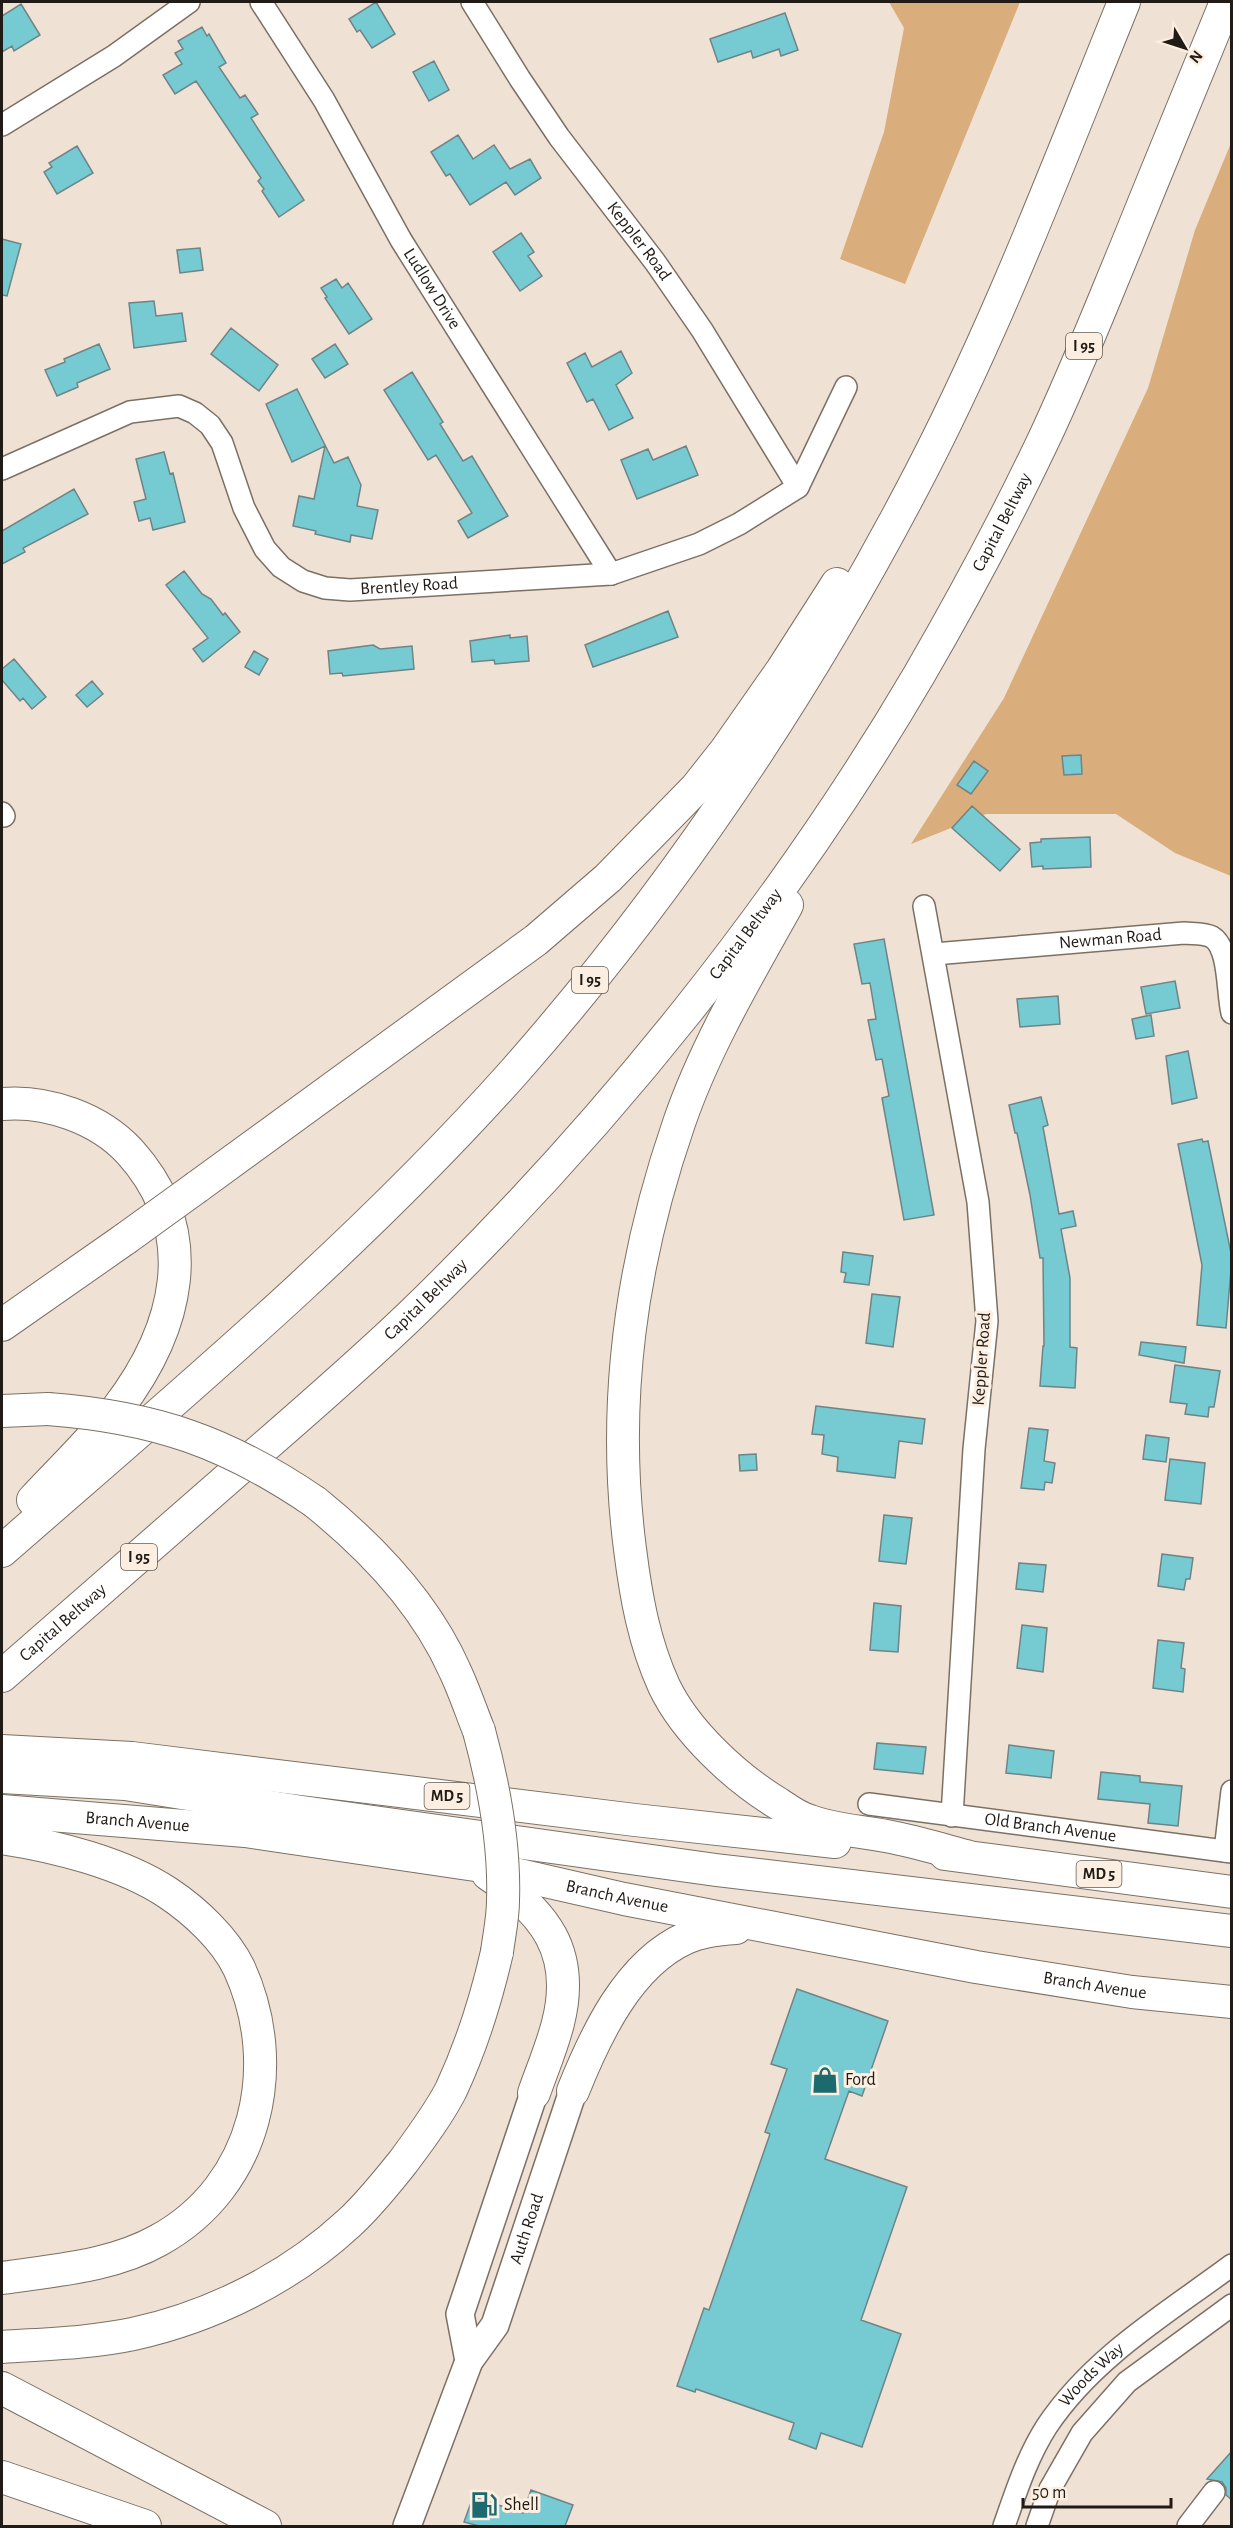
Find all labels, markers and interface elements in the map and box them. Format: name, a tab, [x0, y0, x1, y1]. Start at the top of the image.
north arrow	[1155, 18, 1215, 78]
text: N	[1186, 47, 1206, 66]
street label: Keppler Road	[603, 199, 674, 284]
street label: Ludlow Drive	[400, 245, 464, 332]
road number: I 95	[1066, 333, 1102, 359]
street label: Capital Beltway	[969, 470, 1035, 575]
street label: Brentley Road	[360, 574, 459, 598]
street label: Capital Beltway	[706, 885, 786, 983]
street label: Newman Road	[1058, 926, 1162, 952]
road number: I 95	[572, 967, 608, 993]
street label: Capital Beltway	[381, 1255, 471, 1344]
street label: Keppler Road	[970, 1312, 994, 1406]
road number: I 95	[121, 1544, 157, 1570]
street label: Capital Beltway	[16, 1580, 110, 1665]
road number: MD 5	[424, 1783, 470, 1809]
street label: Branch Avenue	[85, 1809, 190, 1835]
street label: Old Branch Avenue	[984, 1810, 1117, 1846]
road number: MD 5	[1076, 1861, 1122, 1887]
street label: Branch Avenue	[564, 1877, 670, 1916]
street label: Branch Avenue	[1042, 1969, 1147, 2002]
shop icon: Ford	[810, 2065, 840, 2095]
place label: Ford	[845, 2071, 876, 2089]
street label: Auth Road	[507, 2191, 547, 2266]
street label: Woods Way	[1056, 2339, 1127, 2410]
scale bar	[1023, 2471, 1172, 2509]
text: 50 m	[1032, 2484, 1066, 2502]
fuel station icon: Shell	[469, 2490, 499, 2520]
place label: Shell	[504, 2496, 539, 2514]

